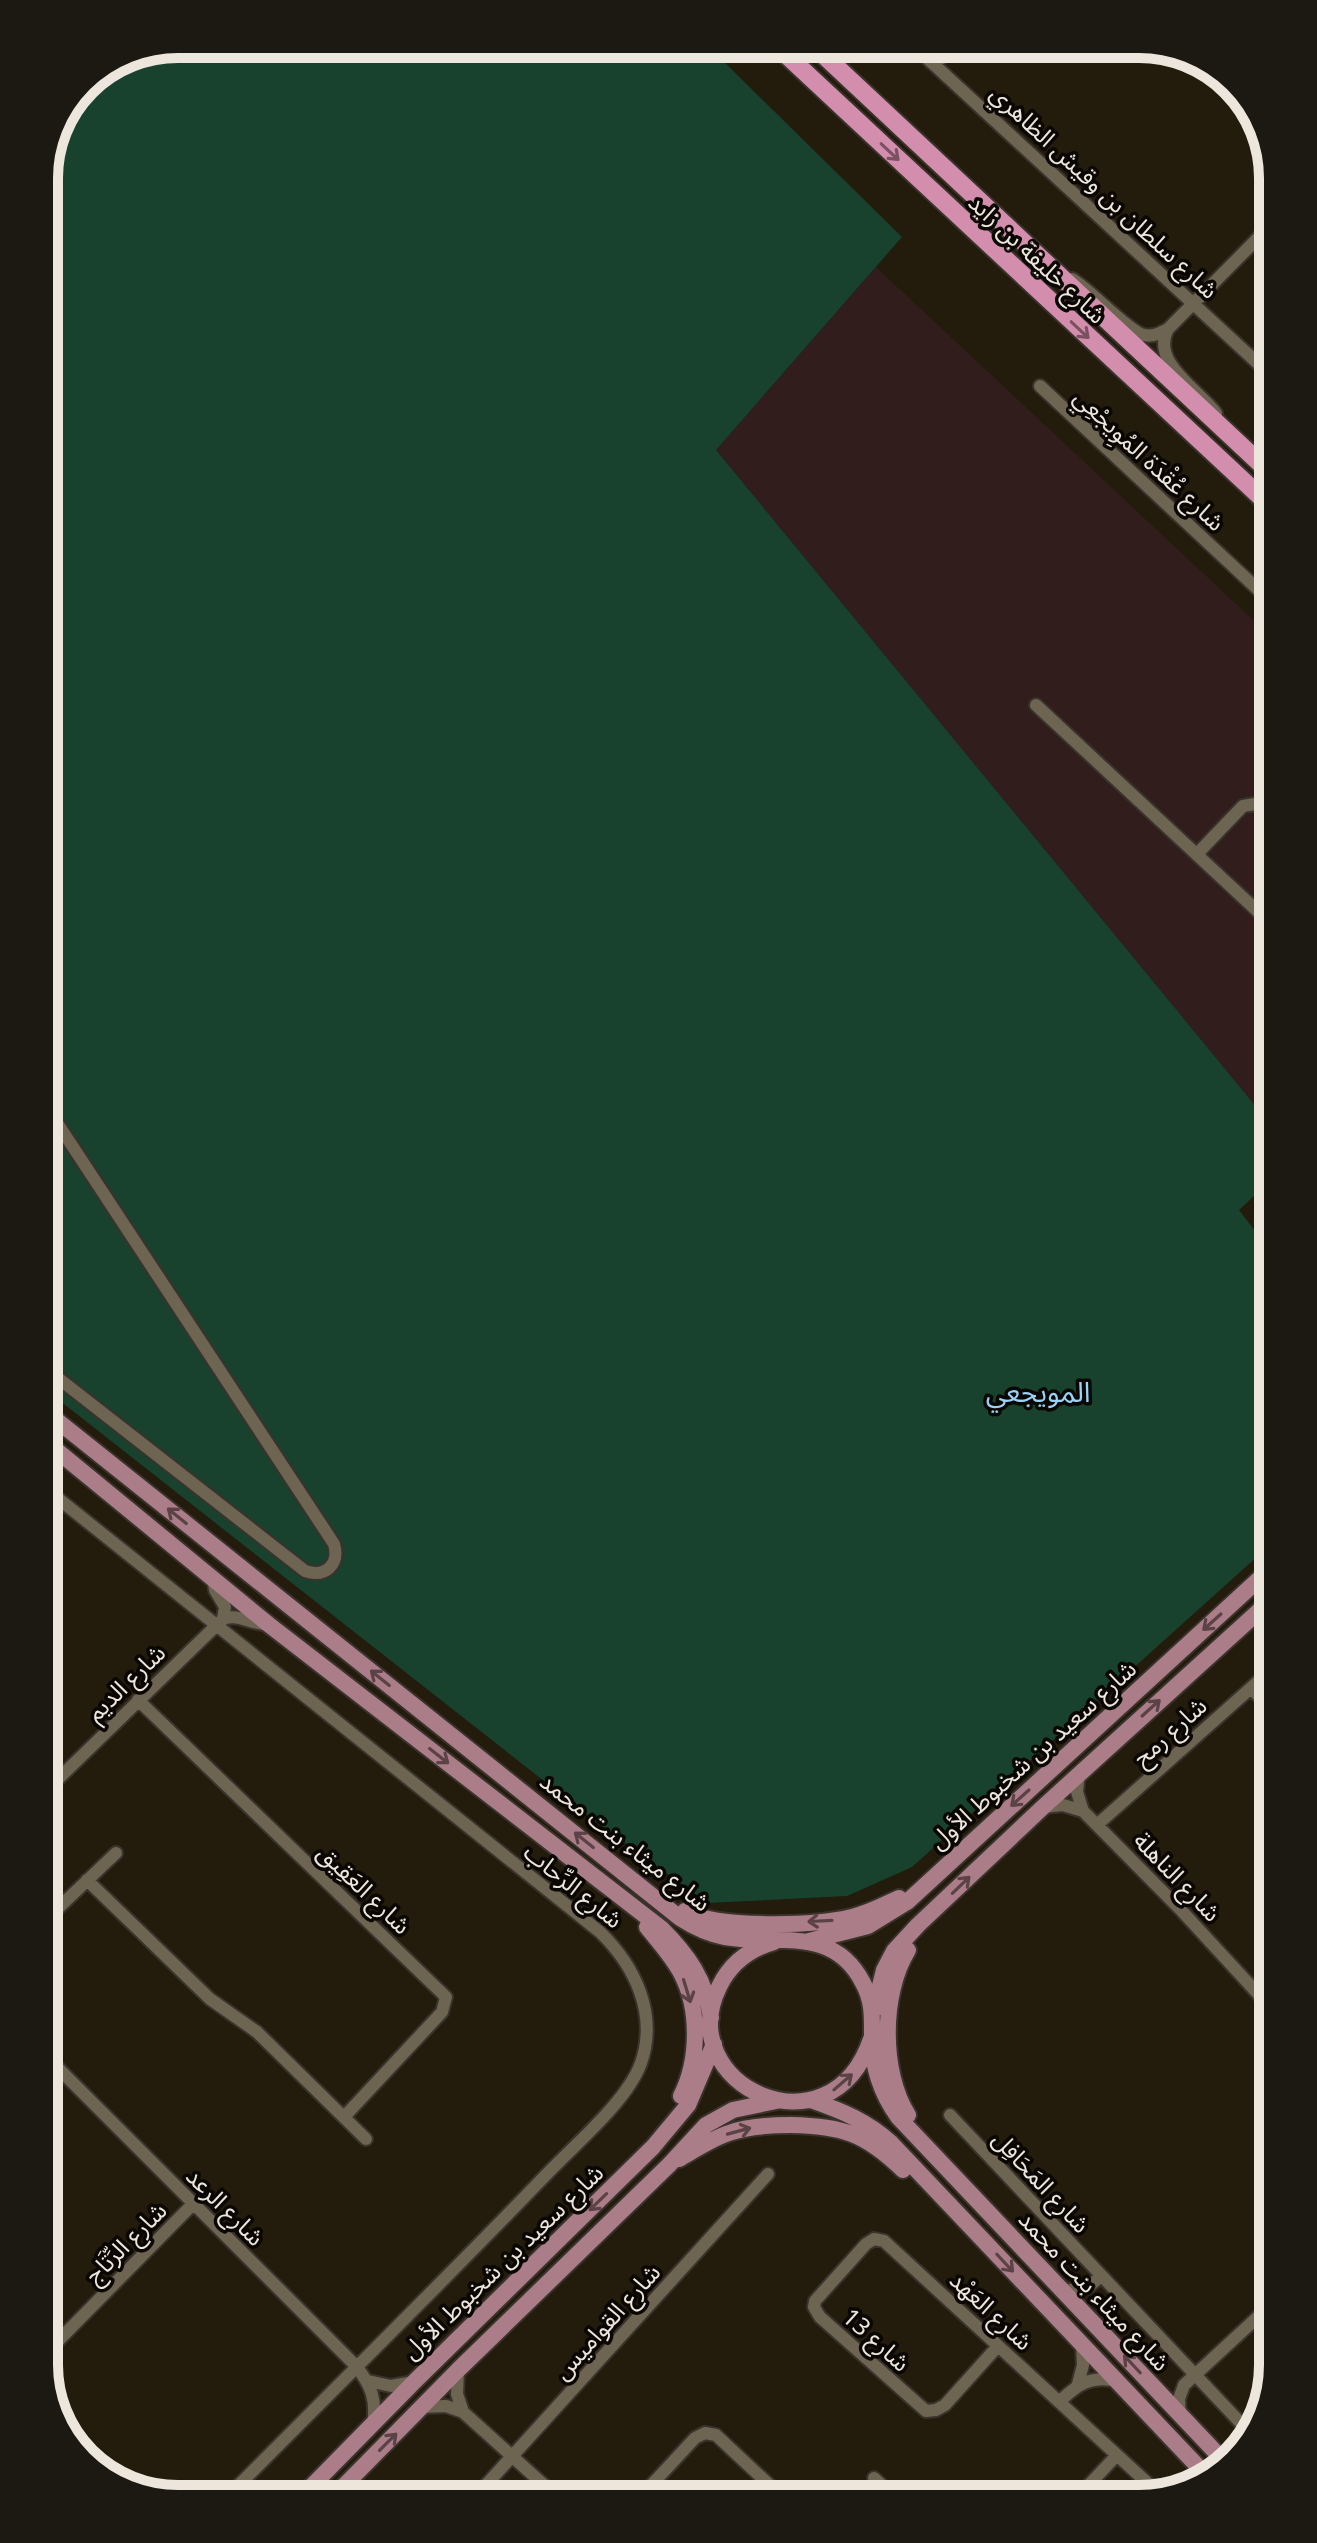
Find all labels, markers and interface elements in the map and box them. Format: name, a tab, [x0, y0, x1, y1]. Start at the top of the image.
street label: شارع سلطان بن وقيش الظاهري	[981, 76, 1226, 308]
one-way arrow	[880, 143, 900, 161]
street label: شارع خليفة بن زايد	[961, 186, 1114, 332]
one-way arrow	[1070, 321, 1090, 340]
street label: شارع عُقْدَة المُوِيجْعِي	[1065, 380, 1233, 540]
district label: المويجعي	[986, 1372, 1090, 1413]
one-way arrow	[167, 1508, 188, 1525]
one-way arrow	[1202, 1613, 1222, 1631]
street label: شارع الديم	[78, 1636, 173, 1729]
street label: شارع سعيد بن شخبوط الأول	[921, 1652, 1144, 1858]
one-way arrow	[370, 1670, 391, 1687]
street label: شارع رمح	[1125, 1689, 1214, 1775]
one-way arrow	[1141, 1698, 1161, 1717]
one-way arrow	[428, 1747, 449, 1765]
street label: شارع ميثاء بنت محمد	[533, 1764, 718, 1920]
one-way arrow	[1010, 1788, 1030, 1806]
street label: شارع الناهلة	[1126, 1824, 1229, 1929]
one-way arrow	[574, 1832, 595, 1849]
street label: شارع العَقِيق	[310, 1835, 419, 1942]
street label: شارع الرِّحاب	[516, 1835, 630, 1937]
one-way arrow	[951, 1876, 971, 1895]
one-way arrow	[807, 1914, 834, 1929]
one-way arrow	[680, 1977, 695, 2003]
one-way arrow	[833, 2074, 853, 2092]
one-way arrow	[725, 2122, 751, 2137]
street label: شارع المَحَافِل	[984, 2122, 1098, 2241]
street label: شارع سعيد بن شخبوط الأول	[394, 2156, 611, 2368]
street label: شارع الرعد	[178, 2159, 273, 2254]
one-way arrow	[588, 2192, 608, 2211]
street label: شارع الرِّتَاج	[77, 2194, 175, 2292]
street label: شارع ميثاء بنت محمد	[1010, 2203, 1178, 2379]
one-way arrow	[995, 2253, 1014, 2273]
street label: شارع القواميس	[545, 2256, 669, 2388]
street label: شارع العَهْد	[942, 2263, 1041, 2358]
street label: شارع 13	[835, 2300, 918, 2380]
one-way arrow	[1123, 2354, 1142, 2374]
one-way arrow	[378, 2433, 397, 2452]

